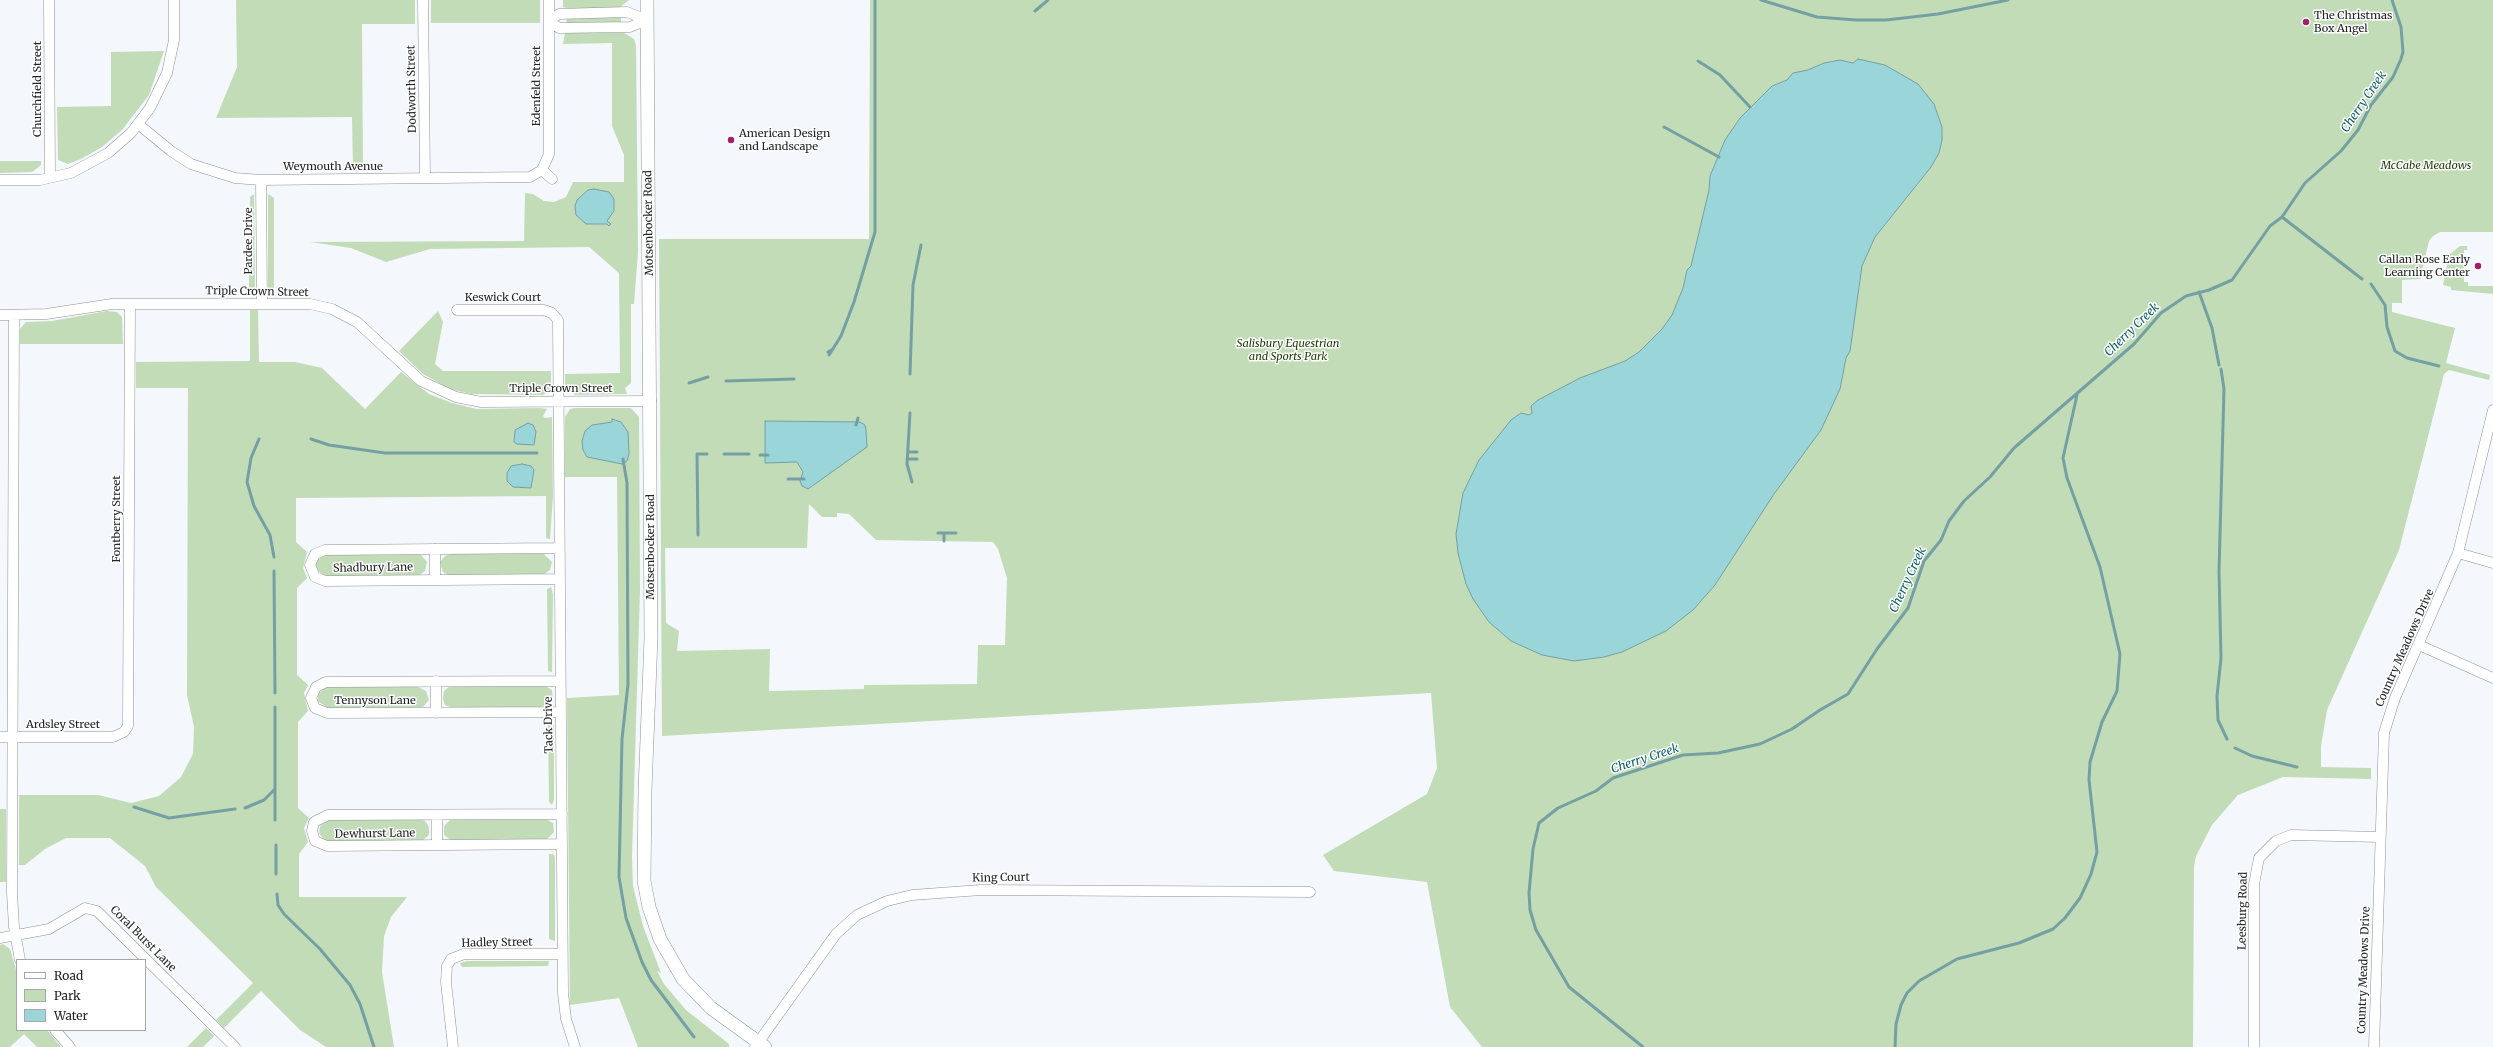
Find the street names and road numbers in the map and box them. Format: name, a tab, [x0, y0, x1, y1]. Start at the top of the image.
street label: Churchfield Street	[31, 41, 45, 137]
street label: Dodworth Street	[405, 45, 419, 133]
street label: Edenfeld Street	[530, 46, 544, 126]
street label: Weymouth Avenue	[283, 160, 383, 174]
street label: Motsenbocker Road	[641, 170, 657, 276]
street label: Pardee Drive	[242, 208, 256, 274]
street label: Triple Crown Street	[205, 284, 309, 300]
street label: Keswick Court	[465, 291, 541, 305]
street label: Triple Crown Street	[509, 382, 613, 396]
street label: Fontberry Street	[110, 475, 124, 563]
street label: Motsenbocker Road	[644, 494, 658, 600]
street label: Shadbury Lane	[333, 561, 413, 575]
street label: Country Meadows Drive	[2373, 587, 2437, 709]
street label: Tennyson Lane	[334, 694, 416, 708]
street label: Tack Drive	[542, 696, 556, 754]
street label: Ardsley Street	[26, 718, 100, 732]
street label: Dewhurst Lane	[335, 827, 415, 841]
street label: King Court	[972, 871, 1030, 885]
street label: Leesburg Road	[2236, 872, 2250, 950]
street label: Coral Burst Lane	[107, 903, 179, 975]
street label: Country Meadows Drive	[2355, 906, 2373, 1034]
street label: Hadley Street	[461, 936, 533, 950]

